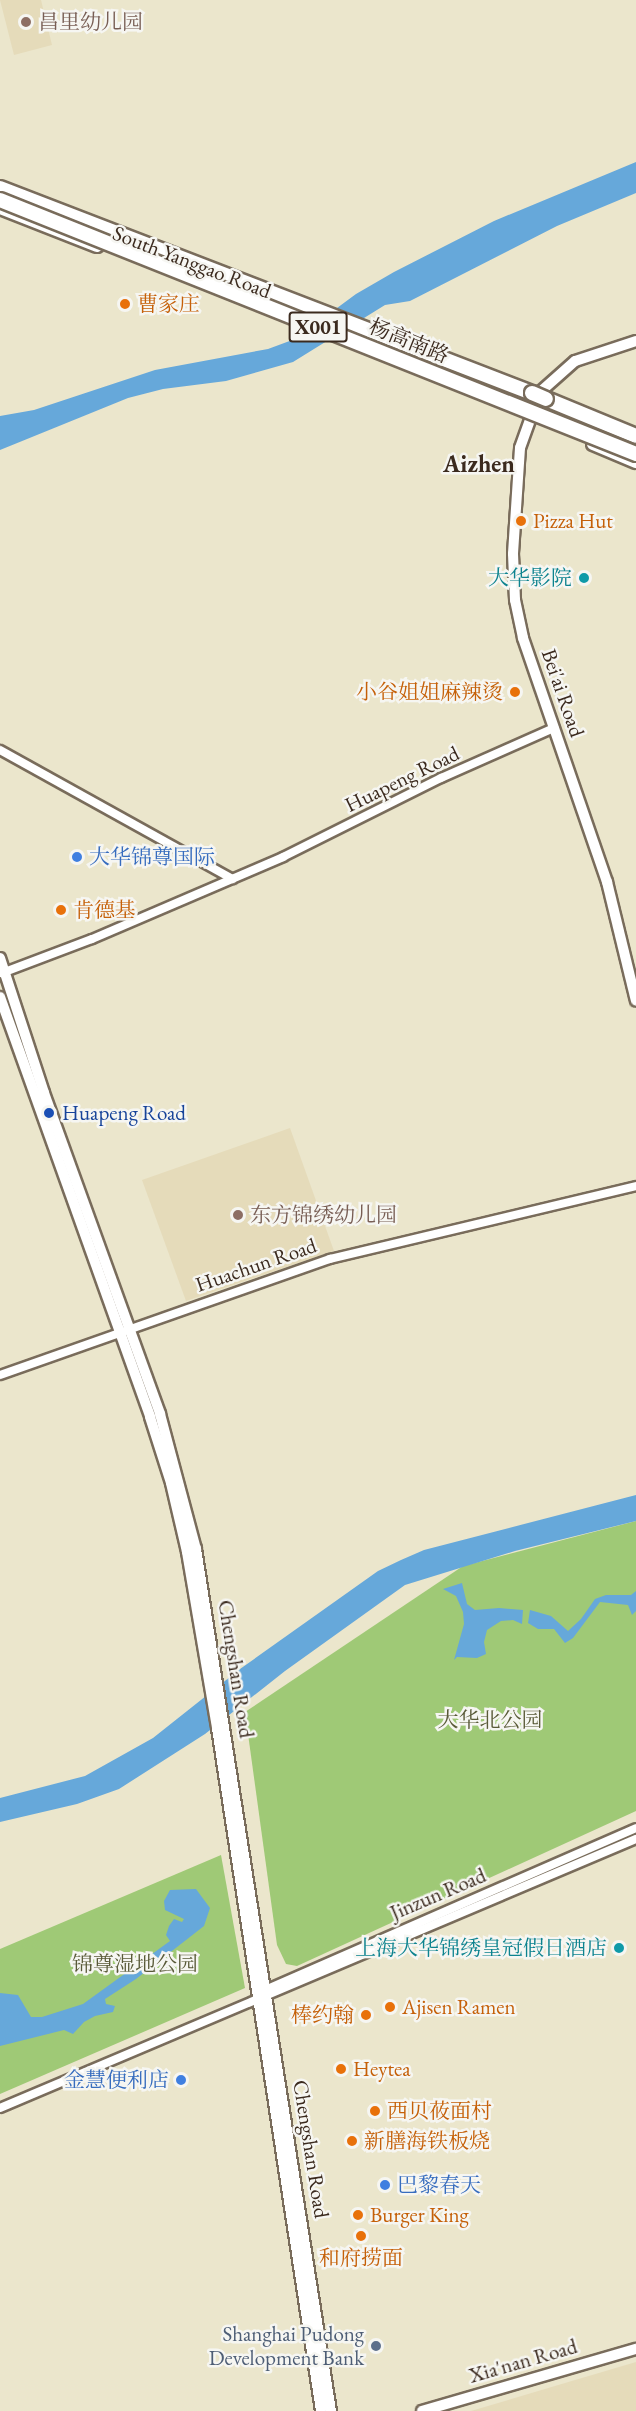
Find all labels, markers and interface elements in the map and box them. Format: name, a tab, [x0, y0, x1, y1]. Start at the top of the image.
place label: 昌里幼儿园	[38, 9, 143, 35]
marker: 昌里幼儿园	[19, 15, 33, 29]
street label: South Yanggao Road	[109, 220, 275, 304]
place label: 曹家庄	[137, 291, 200, 317]
marker: 曹家庄	[118, 297, 132, 311]
road number: X001	[288, 310, 348, 344]
street label: 杨高南路	[365, 314, 453, 368]
district label: Aizhen	[443, 450, 515, 478]
place label: Pizza Hut	[533, 508, 613, 534]
marker: Pizza Hut	[514, 514, 528, 528]
place label: 大华影院	[488, 565, 572, 591]
marker: 大华影院	[577, 571, 591, 585]
street label: Bei'ai Road	[536, 646, 590, 740]
place label: 小谷姐姐麻辣烫	[356, 679, 503, 705]
marker: 小谷姐姐麻辣烫	[508, 685, 522, 699]
street label: Huapeng Road	[341, 741, 463, 817]
place label: 大华锦尊国际	[89, 844, 215, 870]
marker: 大华锦尊国际	[70, 850, 84, 864]
place label: 肯德基	[73, 897, 136, 923]
marker: 肯德基	[54, 903, 68, 917]
place label: Huapeng Road	[62, 1100, 186, 1126]
marker: Huapeng Road	[40, 1104, 58, 1122]
place label: 东方锦绣幼儿园	[250, 1202, 397, 1228]
marker: 东方锦绣幼儿园	[231, 1208, 245, 1222]
street label: Huachun Road	[192, 1233, 320, 1297]
street label: Chengshan Road	[213, 1598, 259, 1740]
park label: 大华北公园	[438, 1707, 542, 1733]
street label: Jinzun Road	[386, 1863, 490, 1925]
place label: 上海大华锦绣皇冠假日酒店	[355, 1935, 607, 1961]
marker: 上海大华锦绣皇冠假日酒店	[612, 1941, 626, 1955]
park label: 锦尊湿地公园	[72, 1951, 198, 1977]
place label: Ajisen Ramen	[402, 1994, 516, 2020]
marker: Ajisen Ramen	[383, 2000, 397, 2014]
place label: 棒约翰	[291, 2002, 354, 2028]
marker: 棒约翰	[359, 2008, 373, 2022]
place label: Heytea	[353, 2056, 411, 2082]
marker: Heytea	[334, 2062, 348, 2076]
place label: 金慧便利店	[64, 2067, 169, 2093]
marker: 金慧便利店	[174, 2073, 188, 2087]
street label: Chengshan Road	[288, 2078, 334, 2220]
place label: 西贝莜面村	[387, 2098, 492, 2124]
marker: 西贝莜面村	[368, 2104, 382, 2118]
place label: 新膳海铁板烧	[364, 2128, 490, 2154]
marker: 新膳海铁板烧	[345, 2134, 359, 2148]
place label: 巴黎春天	[397, 2172, 481, 2198]
marker: 巴黎春天	[378, 2178, 392, 2192]
place label: Burger King	[370, 2202, 469, 2228]
marker: Burger King	[351, 2208, 365, 2222]
marker: 和府捞面	[354, 2229, 368, 2243]
place label: 和府捞面	[319, 2245, 403, 2271]
place label: Shanghai Pudong Development Bank	[209, 2321, 364, 2371]
street label: Xia'nan Road	[466, 2334, 580, 2388]
marker: Shanghai Pudong Development Bank	[369, 2339, 383, 2353]

